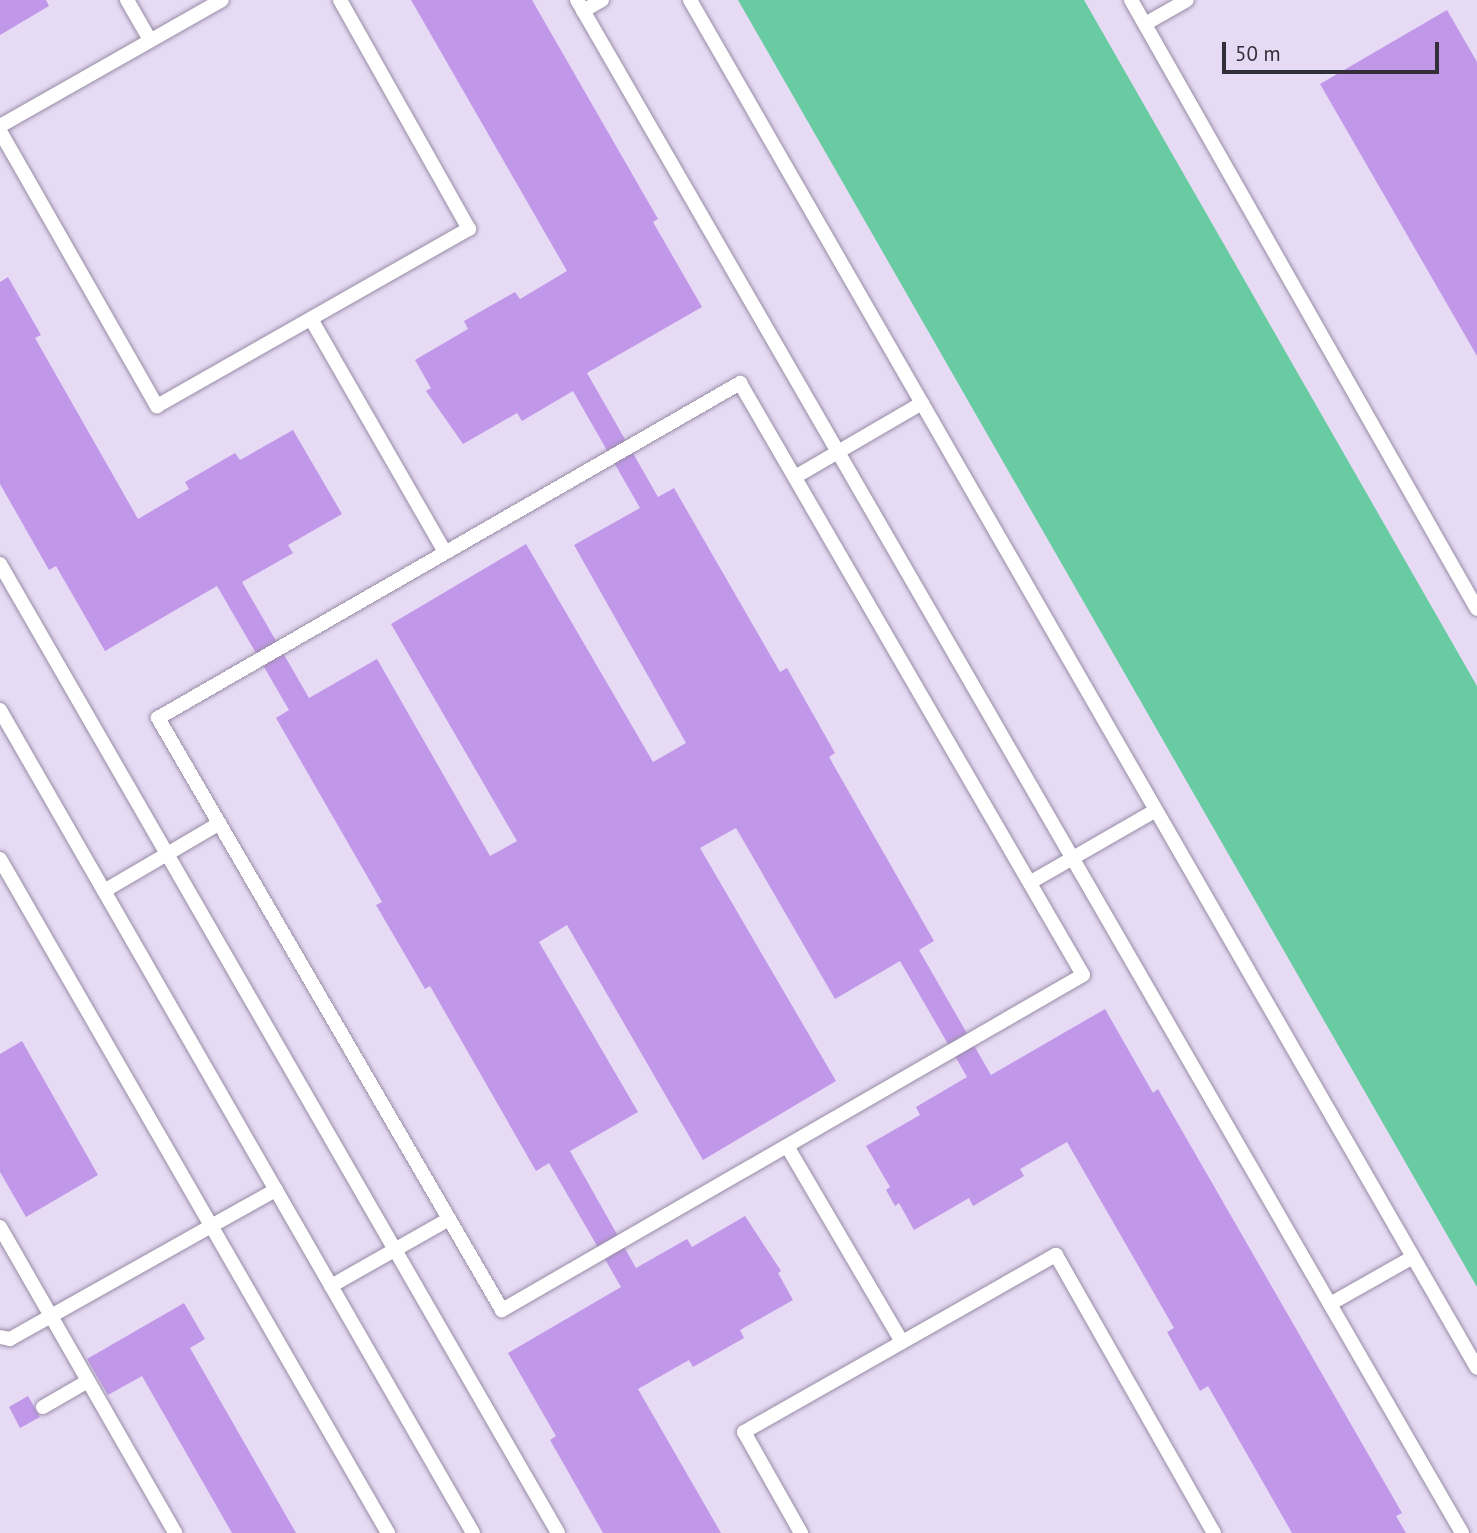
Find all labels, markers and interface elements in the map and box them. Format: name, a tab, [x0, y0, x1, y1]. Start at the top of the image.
scale bar	[1225, 28, 1442, 72]
text: 50 m	[1235, 40, 1281, 67]

